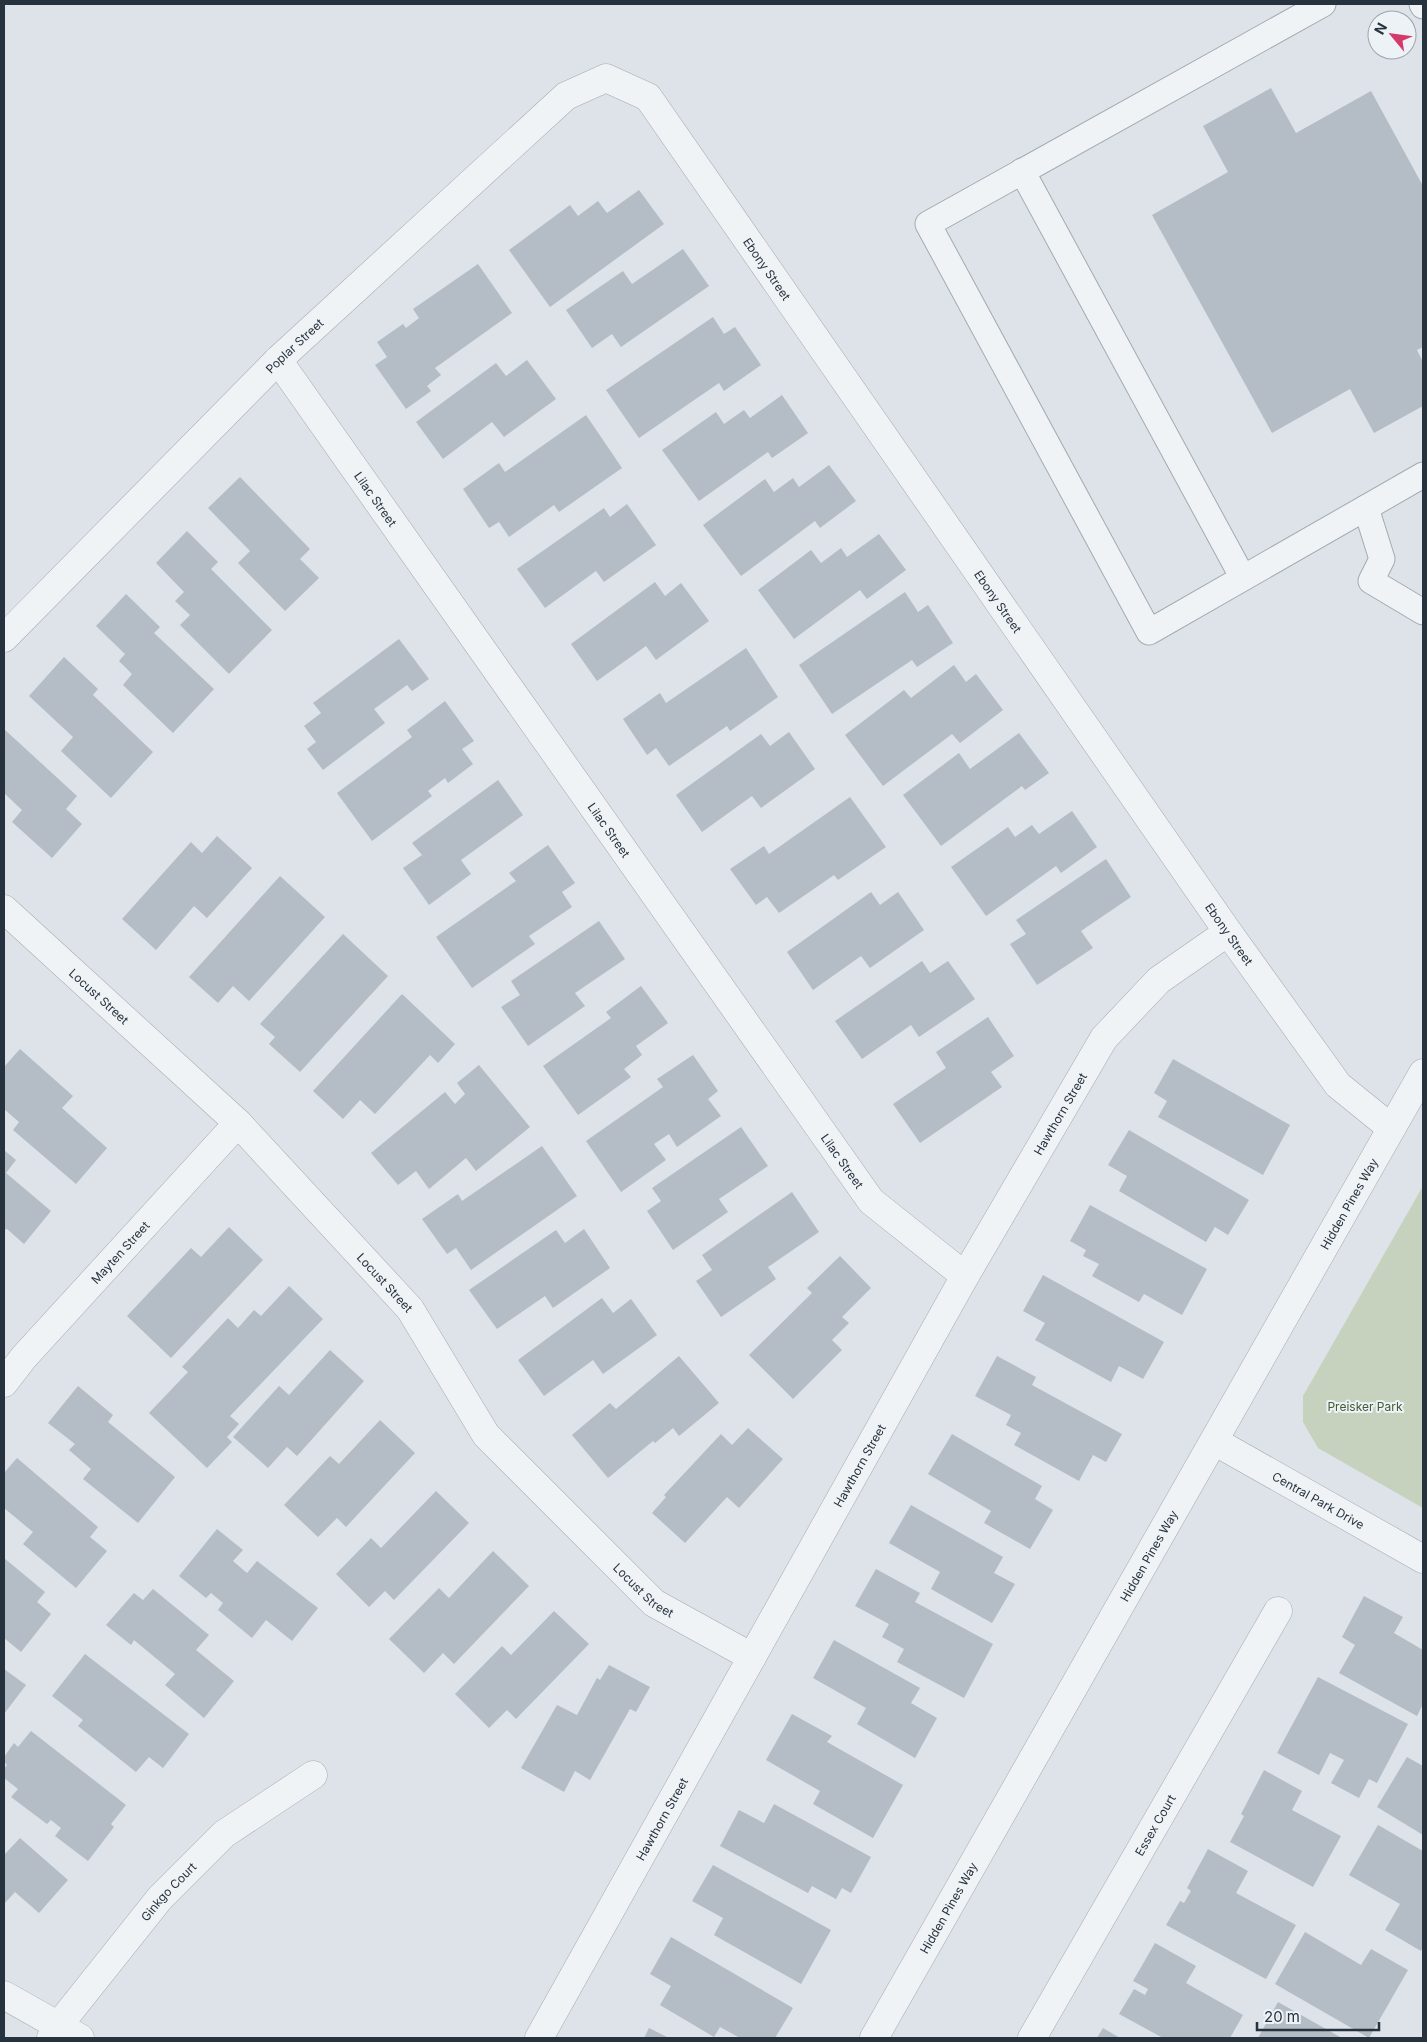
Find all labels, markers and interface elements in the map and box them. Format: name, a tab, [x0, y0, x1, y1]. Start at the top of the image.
north arrow	[1367, 10, 1417, 60]
text: N	[1370, 20, 1390, 37]
street label: Ebony Street	[740, 235, 794, 303]
street label: Poplar Street	[262, 315, 326, 376]
street label: Lilac Street	[352, 469, 400, 529]
street label: Ebony Street	[971, 567, 1025, 635]
street label: Lilac Street	[585, 800, 634, 860]
street label: Ebony Street	[1202, 900, 1257, 968]
street label: Locust Street	[66, 965, 132, 1027]
street label: Hawthorn Street	[1030, 1070, 1090, 1158]
street label: Lilac Street	[818, 1131, 867, 1191]
street label: Hidden Pines Way	[1317, 1155, 1381, 1252]
street label: Mayten Street	[88, 1218, 152, 1286]
street label: Locust Street	[354, 1249, 416, 1315]
park label: Preisker Park	[1327, 1399, 1403, 1414]
street label: Hawthorn Street	[830, 1421, 888, 1510]
street label: Central Park Drive	[1270, 1468, 1367, 1532]
street label: Hidden Pines Way	[1116, 1507, 1181, 1604]
street label: Locust Street	[611, 1560, 677, 1620]
street label: Hawthorn Street	[632, 1775, 691, 1863]
street label: Essex Court	[1131, 1791, 1178, 1858]
street label: Ginkgo Court	[137, 1859, 199, 1924]
street label: Hidden Pines Way	[916, 1859, 980, 1956]
scale bar	[1257, 2000, 1380, 2032]
text: 20 m	[1264, 2007, 1300, 2026]

